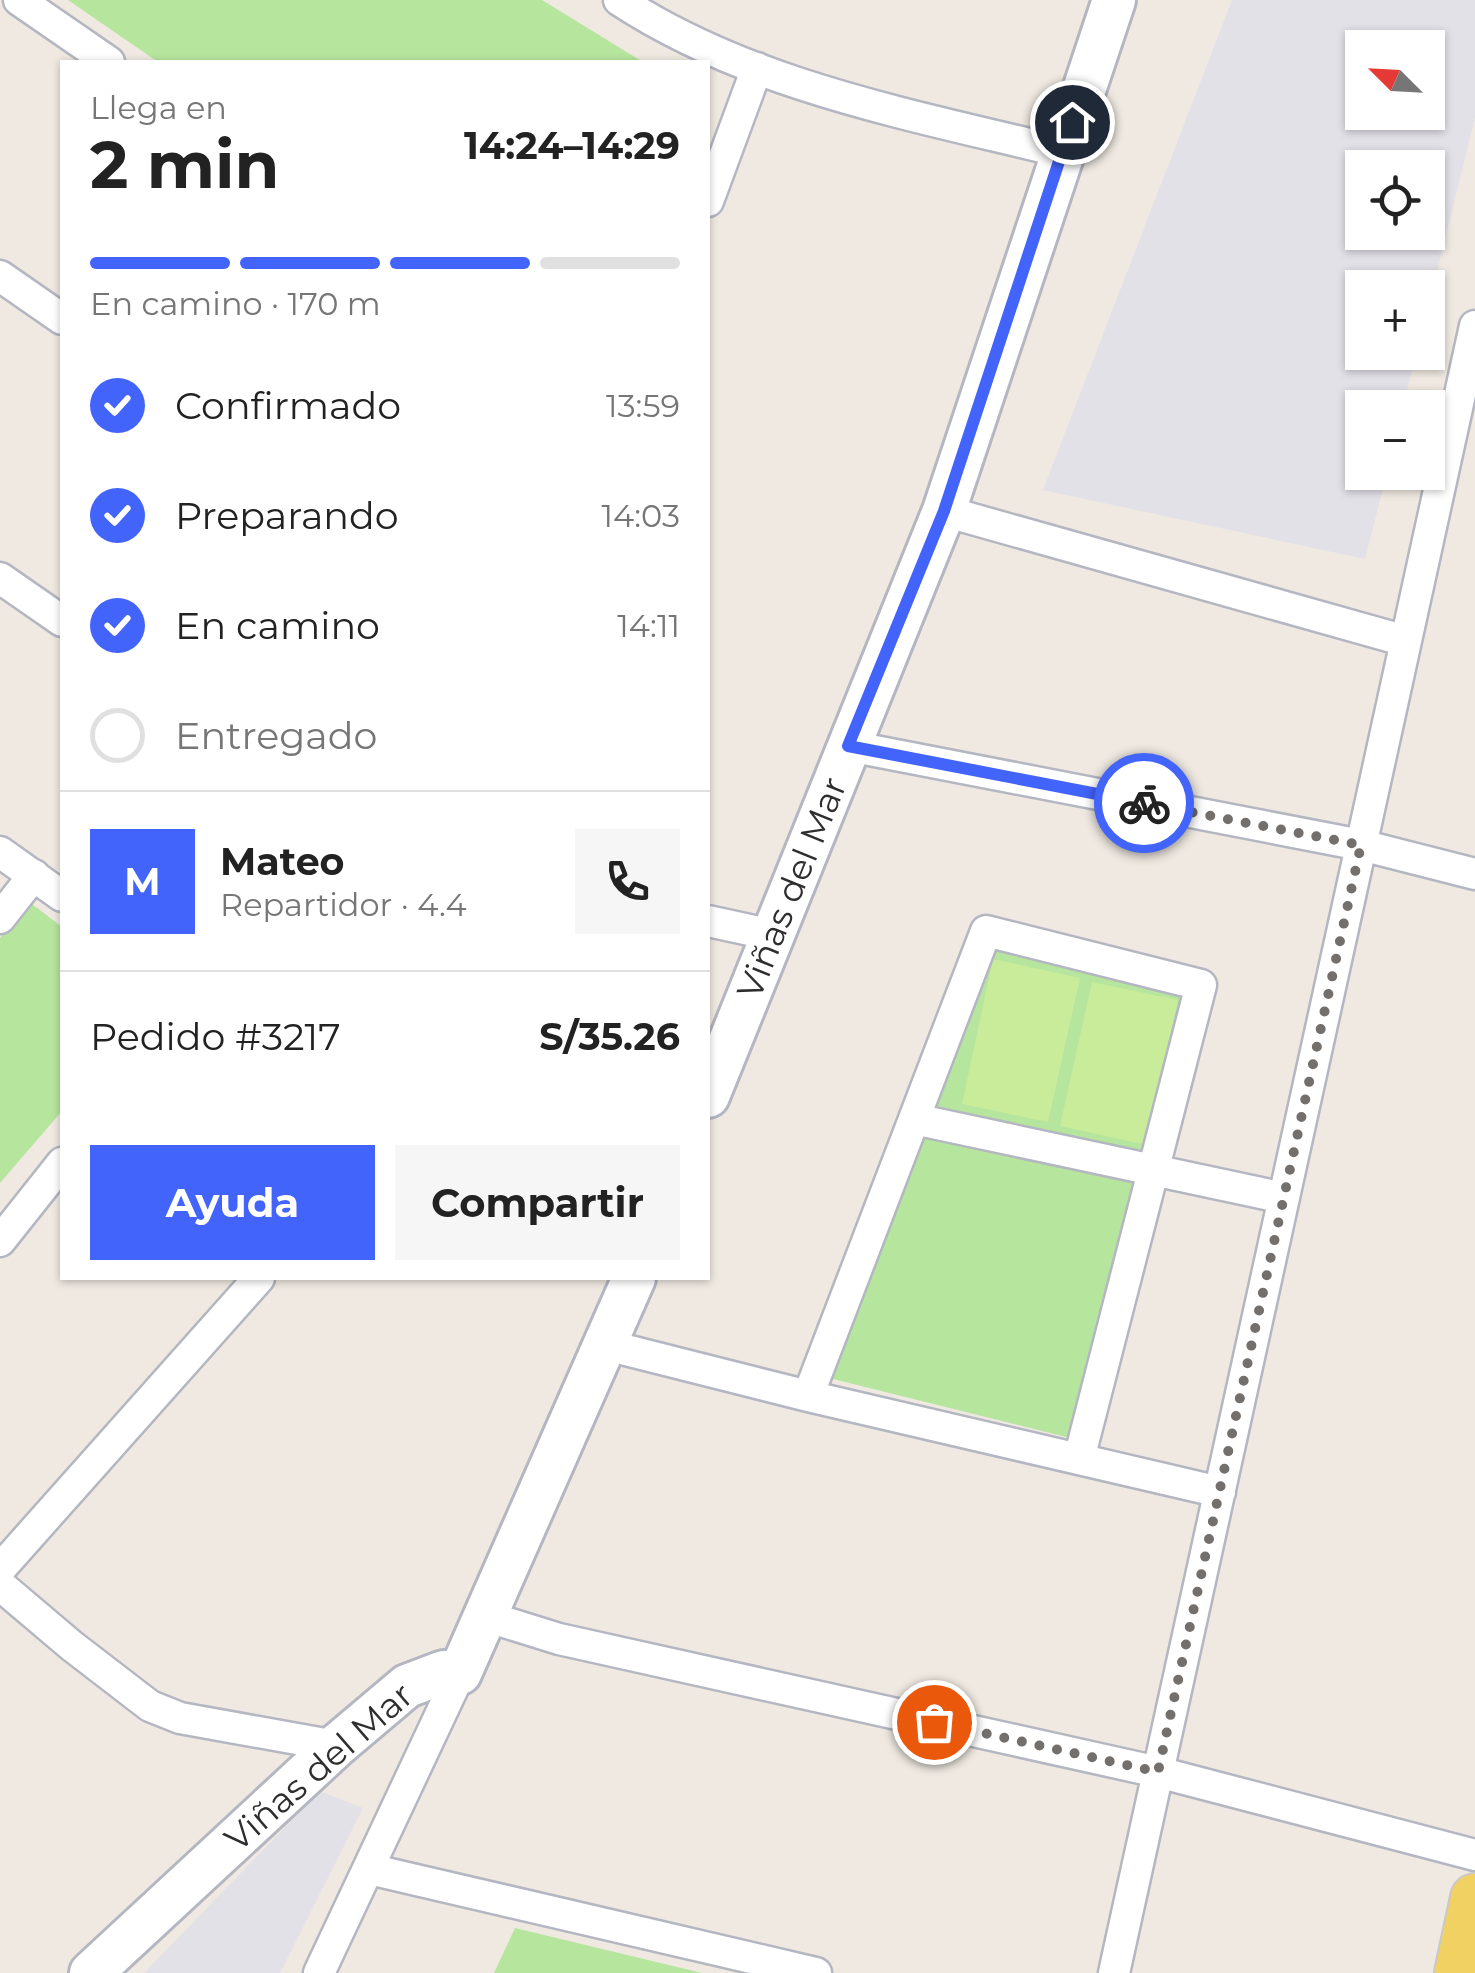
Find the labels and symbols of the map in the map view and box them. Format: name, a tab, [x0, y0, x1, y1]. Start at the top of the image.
north arrow	[1345, 30, 1445, 130]
pin	[1030, 80, 1115, 165]
courier	[1094, 753, 1194, 853]
street label: Viñas del Mar	[728, 771, 856, 1005]
street label: Viñas del Mar	[216, 1673, 422, 1860]
pin	[892, 1680, 977, 1765]

